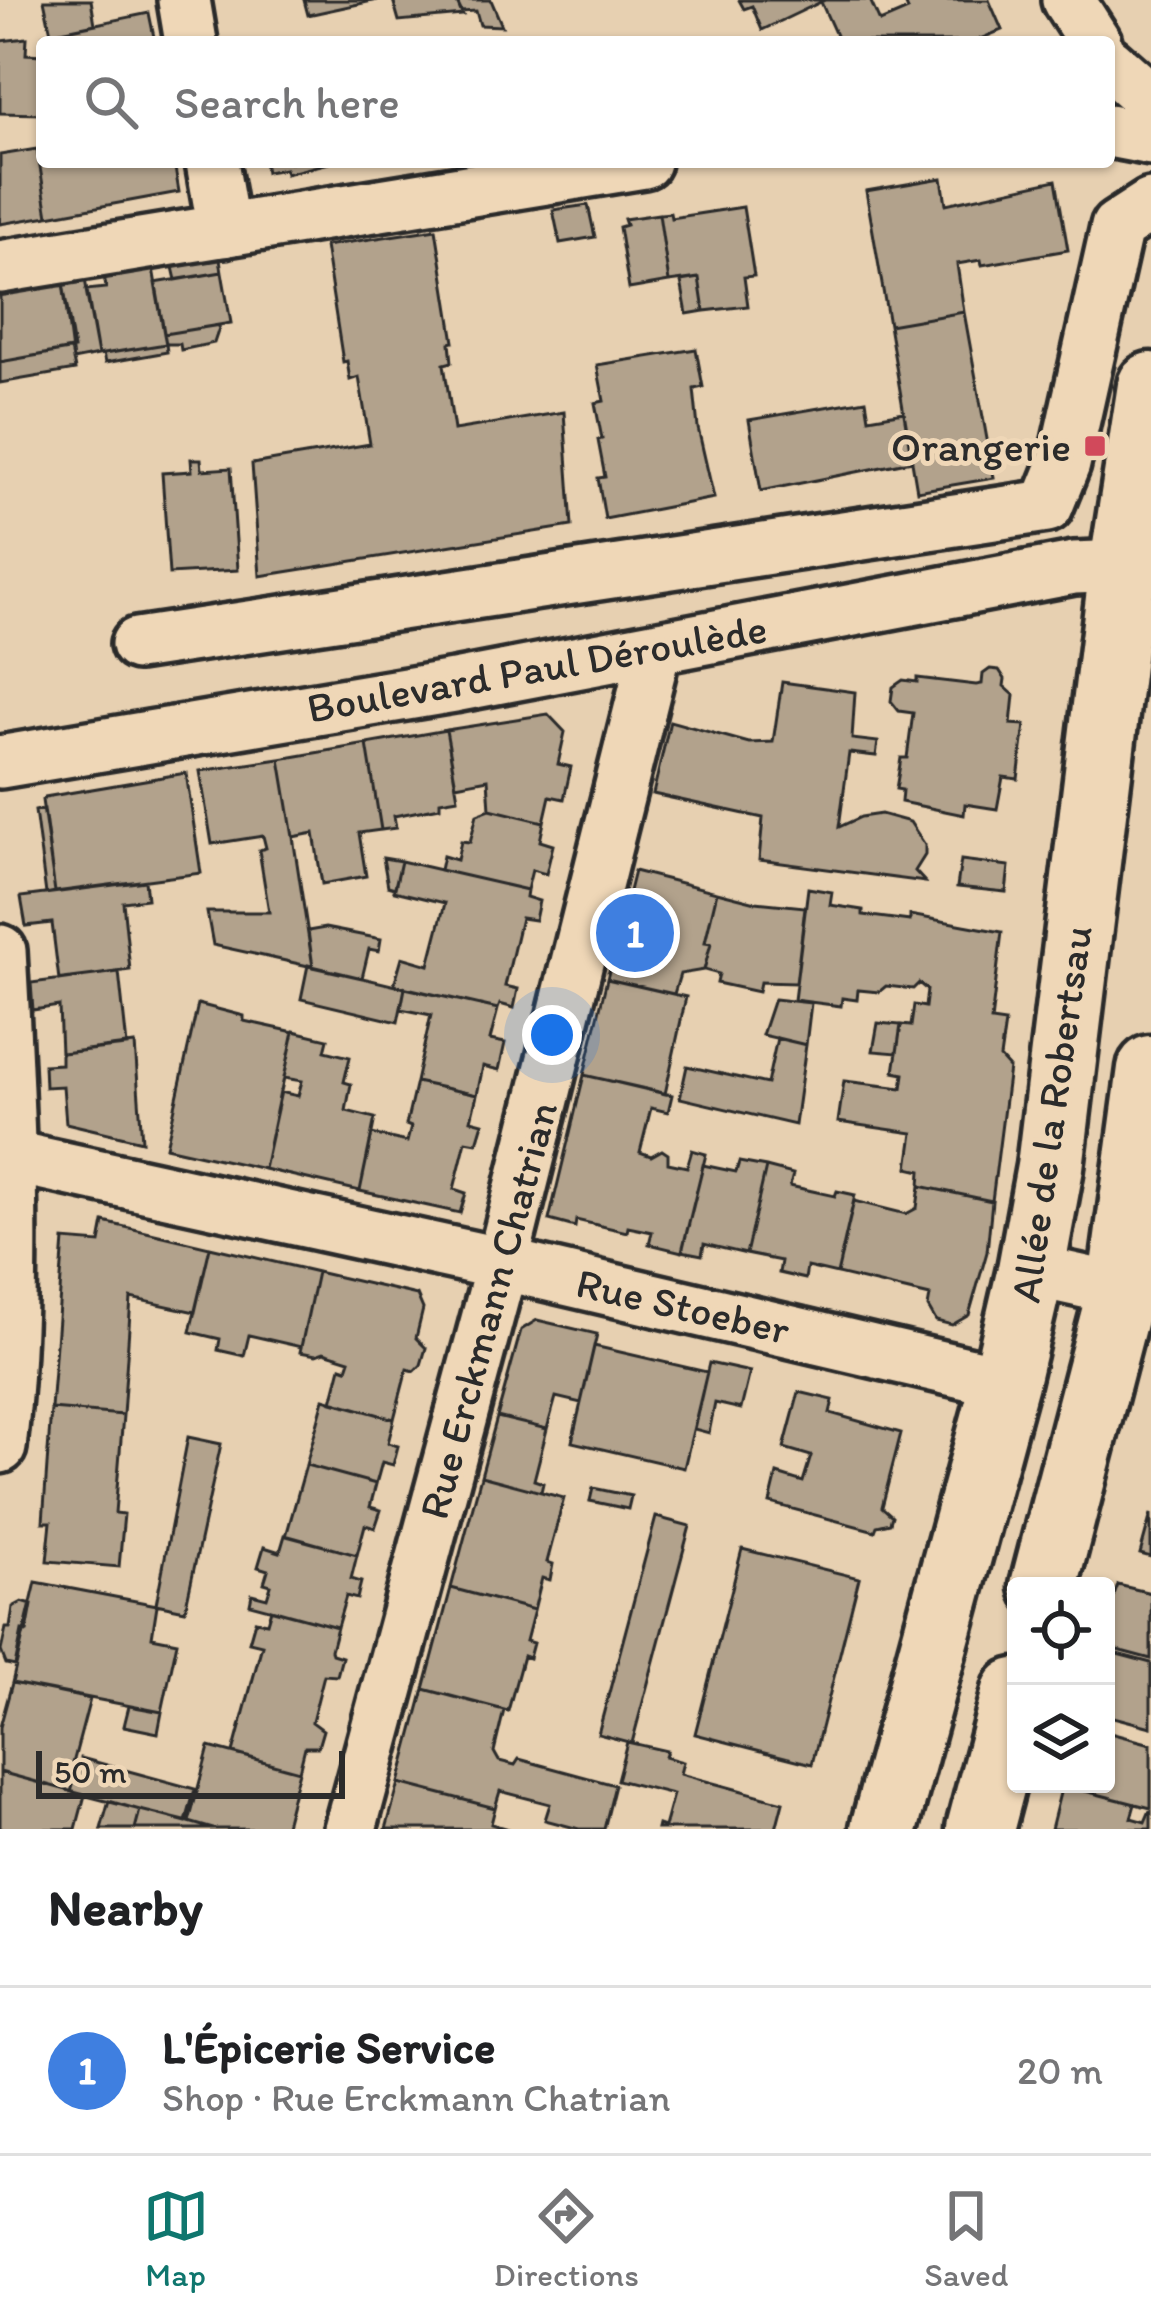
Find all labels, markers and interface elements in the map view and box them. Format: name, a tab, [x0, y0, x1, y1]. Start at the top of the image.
search box	[36, 36, 1115, 168]
icon: search	[78, 69, 144, 135]
text: Search here	[174, 75, 400, 129]
place label: Orangerie	[891, 421, 1071, 472]
marker: Orangerie	[1082, 433, 1108, 459]
street label: Boulevard Paul Déroulède	[303, 602, 771, 734]
pin: 1	[596, 888, 674, 978]
street label: Allée de la Robertsau	[999, 922, 1103, 1306]
your location	[522, 1005, 582, 1065]
street label: Rue Erckmann Chatrian	[408, 1096, 568, 1524]
street label: Rue Stoeber	[571, 1257, 795, 1355]
map controls	[1007, 1577, 1115, 1793]
button: locate	[1007, 1577, 1115, 1685]
button: layers	[1007, 1685, 1115, 1793]
scale bar	[36, 1745, 345, 1798]
text: 50 m	[54, 1752, 127, 1791]
text: Nearby	[48, 1877, 203, 1938]
text: L'Épicerie Service	[162, 2020, 495, 2074]
text: 1	[78, 2047, 96, 2094]
text: 20 m	[1017, 2047, 1103, 2094]
text: Shop · Rue Erckmann Chatrian	[162, 2074, 671, 2121]
tab: Map	[143, 2183, 209, 2294]
tab: Directions	[494, 2183, 639, 2294]
tab: Saved	[924, 2183, 1008, 2294]

